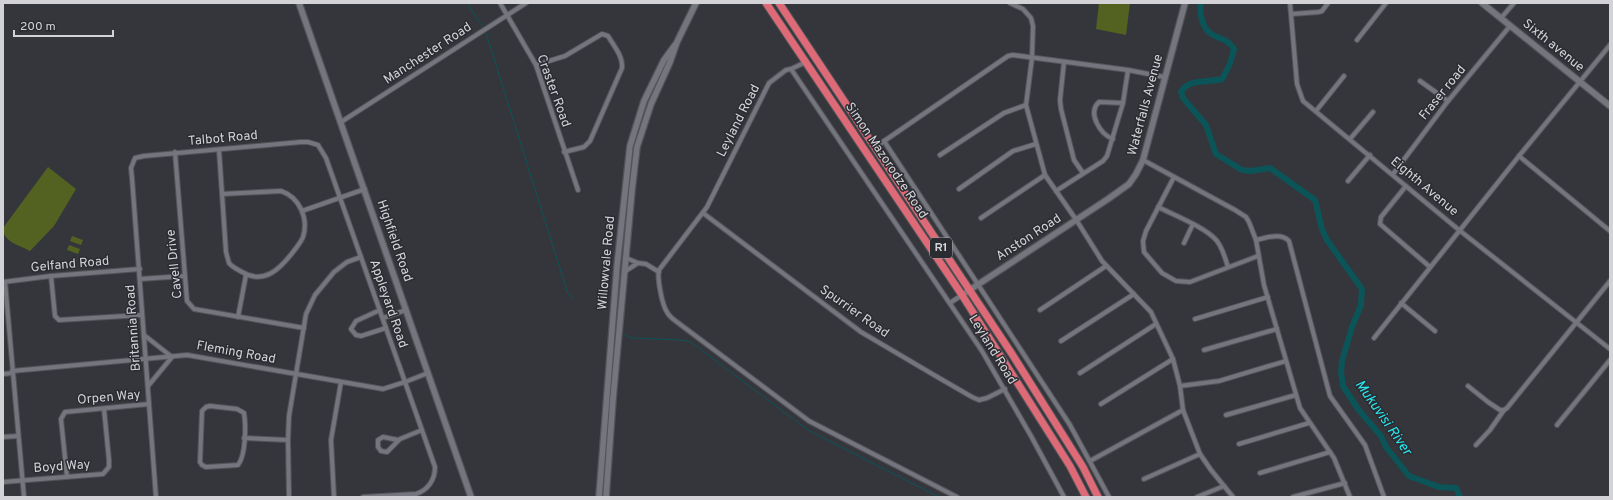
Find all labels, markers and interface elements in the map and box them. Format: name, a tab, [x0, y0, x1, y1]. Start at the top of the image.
scale bar	[14, 12, 113, 38]
street label: Sixth avenue	[1519, 16, 1587, 76]
text: 200 m	[20, 19, 56, 35]
street label: Manchester Road	[381, 20, 475, 88]
street label: Craster Road	[532, 52, 574, 130]
street label: Waterfalls Avenue	[1125, 53, 1167, 157]
street label: Fraser road	[1416, 62, 1470, 124]
street label: Leyland Road	[714, 82, 764, 160]
street label: Simon Mazorodze Road	[841, 100, 931, 222]
street label: Talbot Road	[188, 128, 258, 150]
street label: Eighth Avenue	[1387, 154, 1461, 220]
street label: Highfield Road	[373, 198, 415, 284]
street label: Anston Road	[993, 211, 1065, 265]
street label: Willowvale Road	[595, 215, 619, 311]
street label: Cavell Drive	[163, 229, 187, 299]
road number: R1	[930, 238, 952, 258]
street label: Gelfand Road	[30, 254, 110, 276]
street label: Appleyard Road	[365, 258, 411, 350]
street label: Spurrier Road	[816, 282, 892, 342]
street label: Britannia Road	[123, 284, 145, 372]
street label: Leyland Road	[964, 312, 1020, 388]
street label: Fleming Road	[195, 338, 277, 368]
water label: Mukuvisi River	[1351, 377, 1416, 460]
street label: Orpen Way	[77, 387, 142, 409]
street label: Boyd Way	[33, 457, 91, 477]

